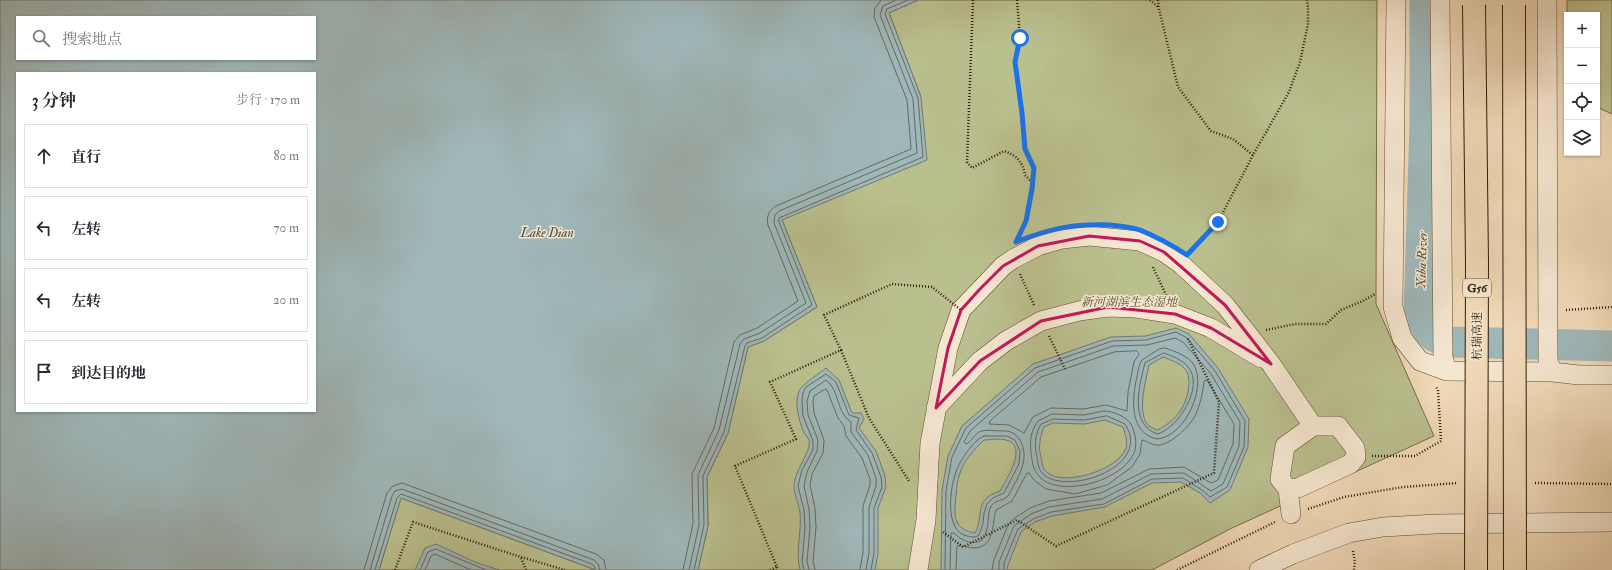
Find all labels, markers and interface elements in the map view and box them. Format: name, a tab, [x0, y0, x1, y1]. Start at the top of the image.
map controls	[1564, 12, 1600, 156]
button: +	[1564, 12, 1600, 48]
search box	[16, 16, 316, 60]
icon: search	[30, 27, 52, 49]
route start	[1011, 29, 1029, 47]
text: 搜索地点	[62, 30, 122, 49]
button: −	[1564, 48, 1600, 84]
button: locate	[1564, 84, 1600, 120]
text: 3 分钟	[32, 90, 76, 111]
text: 步行 · 170 m	[236, 92, 300, 108]
button: layers	[1564, 120, 1600, 156]
icon: ahead	[33, 145, 55, 167]
text: 直行	[71, 148, 101, 167]
text: 80 m	[273, 148, 299, 164]
route end	[1209, 213, 1227, 231]
icon: left	[33, 217, 55, 239]
text: 左转	[71, 220, 101, 239]
text: 70 m	[274, 220, 299, 236]
water label: Lake Dian	[519, 225, 574, 241]
water label: Xiba River	[1413, 230, 1431, 290]
road number: G56	[1463, 279, 1491, 297]
icon: left	[33, 289, 55, 311]
text: 左转	[71, 292, 101, 311]
text: 20 m	[273, 292, 299, 308]
park label: 新河湖滨生态湿地	[1081, 295, 1179, 310]
street label: 杭瑞高速	[1470, 312, 1485, 360]
icon: arrive	[33, 361, 55, 383]
text: 到达目的地	[71, 364, 146, 383]

